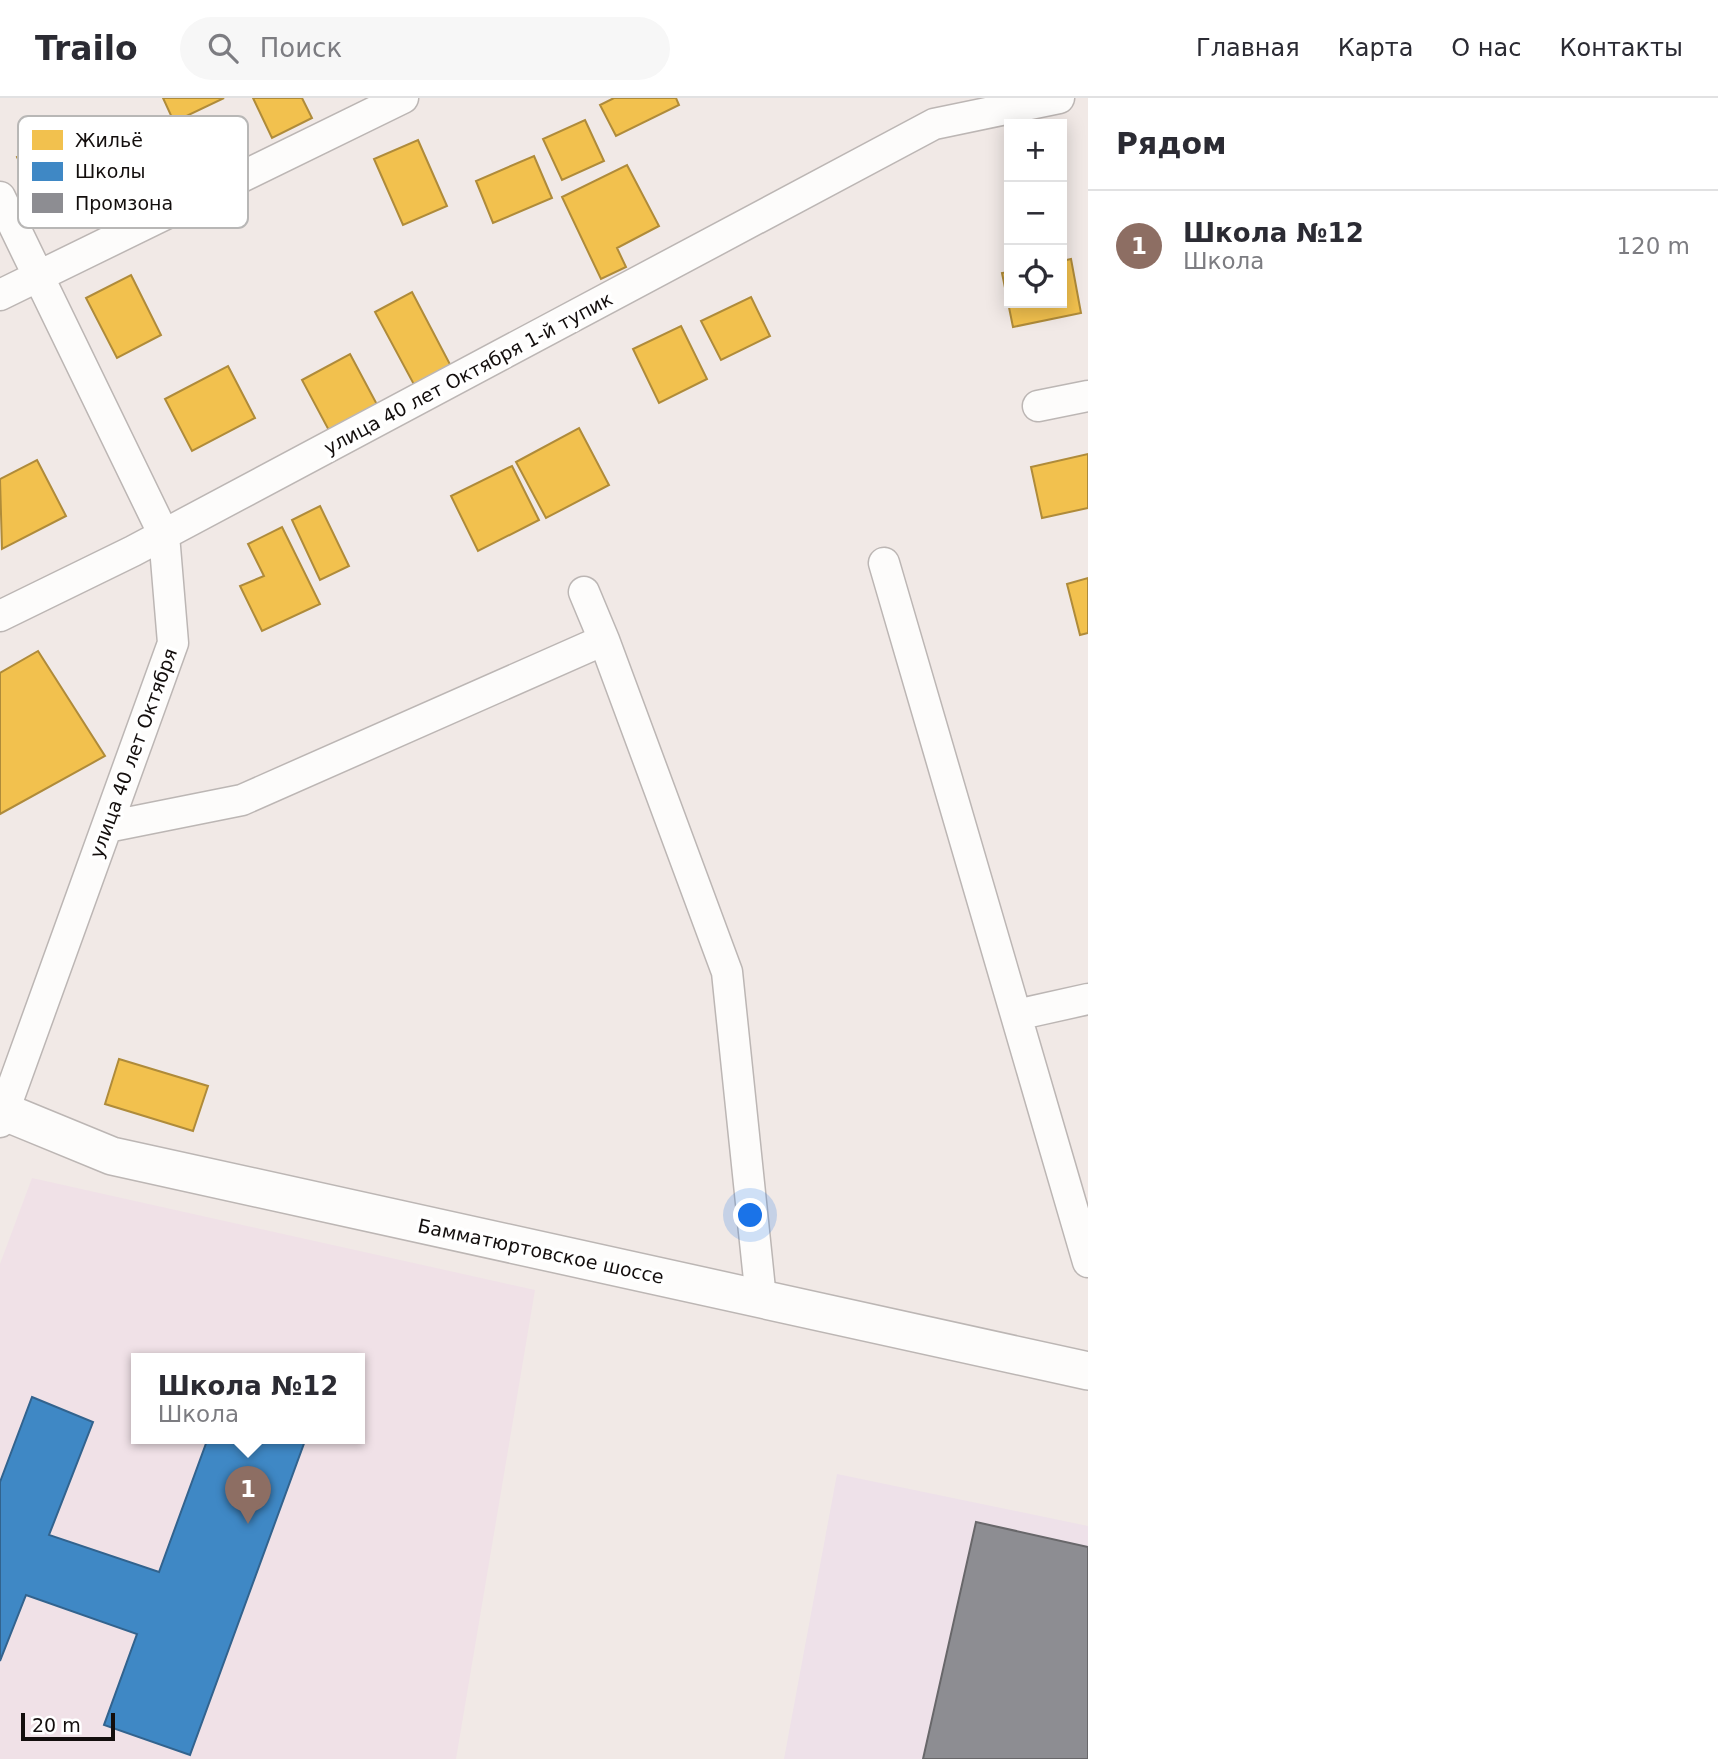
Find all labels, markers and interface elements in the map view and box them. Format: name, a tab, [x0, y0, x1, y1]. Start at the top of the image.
search box	[180, 17, 670, 80]
text: Trailo	[35, 29, 138, 68]
icon: search	[204, 29, 242, 67]
text: Поиск	[260, 33, 342, 63]
text: Главная	[1196, 34, 1300, 62]
text: Карта	[1338, 34, 1413, 62]
text: О нас	[1451, 34, 1521, 62]
text: Контакты	[1559, 34, 1683, 62]
legend	[18, 116, 248, 228]
map controls	[1004, 119, 1067, 308]
button: +	[1004, 119, 1067, 182]
text: Рядом	[1116, 126, 1227, 161]
text: Жильё	[75, 129, 143, 151]
text: Школы	[75, 160, 146, 182]
button: −	[1004, 182, 1067, 245]
text: Промзона	[75, 192, 173, 214]
text: Школа №12	[1183, 218, 1364, 248]
text: 1	[1131, 233, 1147, 259]
text: 120 m	[1616, 233, 1690, 259]
button: locate	[1004, 245, 1067, 308]
text: Школа	[1183, 248, 1264, 274]
street label: улица 40 лет Октября 1-й тупик	[320, 287, 616, 459]
street label: улица 40 лет Октября	[85, 645, 181, 861]
your location	[733, 1198, 767, 1232]
street label: Бамматюртовское шоссе	[416, 1214, 666, 1288]
popup	[131, 1353, 365, 1444]
text: Школа №12	[158, 1371, 338, 1401]
text: Школа	[158, 1401, 239, 1427]
pin: 1	[225, 1466, 271, 1524]
scale bar	[21, 1710, 116, 1742]
text: 20 m	[32, 1714, 81, 1736]

